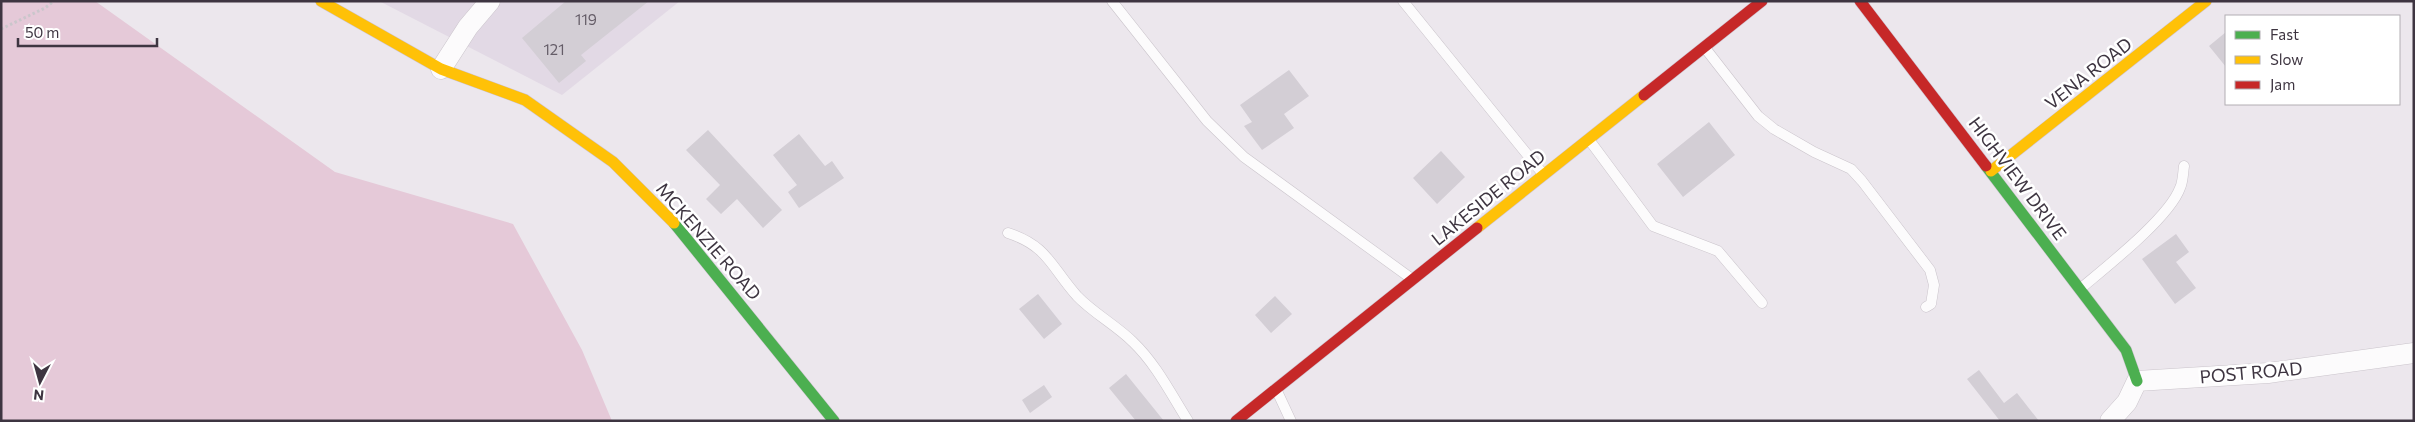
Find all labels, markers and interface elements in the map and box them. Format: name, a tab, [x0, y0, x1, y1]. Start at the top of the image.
house number: 119	[575, 10, 597, 28]
scale bar	[18, 15, 156, 47]
legend	[2225, 15, 2400, 105]
text: 50 m	[25, 23, 59, 41]
text: Fast	[2270, 25, 2299, 43]
street label: VENA ROAD	[2040, 32, 2136, 114]
house number: 121	[543, 40, 565, 58]
text: Slow	[2270, 50, 2303, 68]
text: Jam	[2270, 75, 2295, 93]
street label: HIGHVIEW DRIVE	[1965, 112, 2071, 244]
street label: LAKESIDE ROAD	[1427, 144, 1549, 250]
street label: MCKENZIE ROAD	[652, 178, 766, 304]
north arrow	[15, 357, 65, 407]
street label: POST ROAD	[2199, 357, 2303, 387]
text: N	[32, 386, 45, 404]

